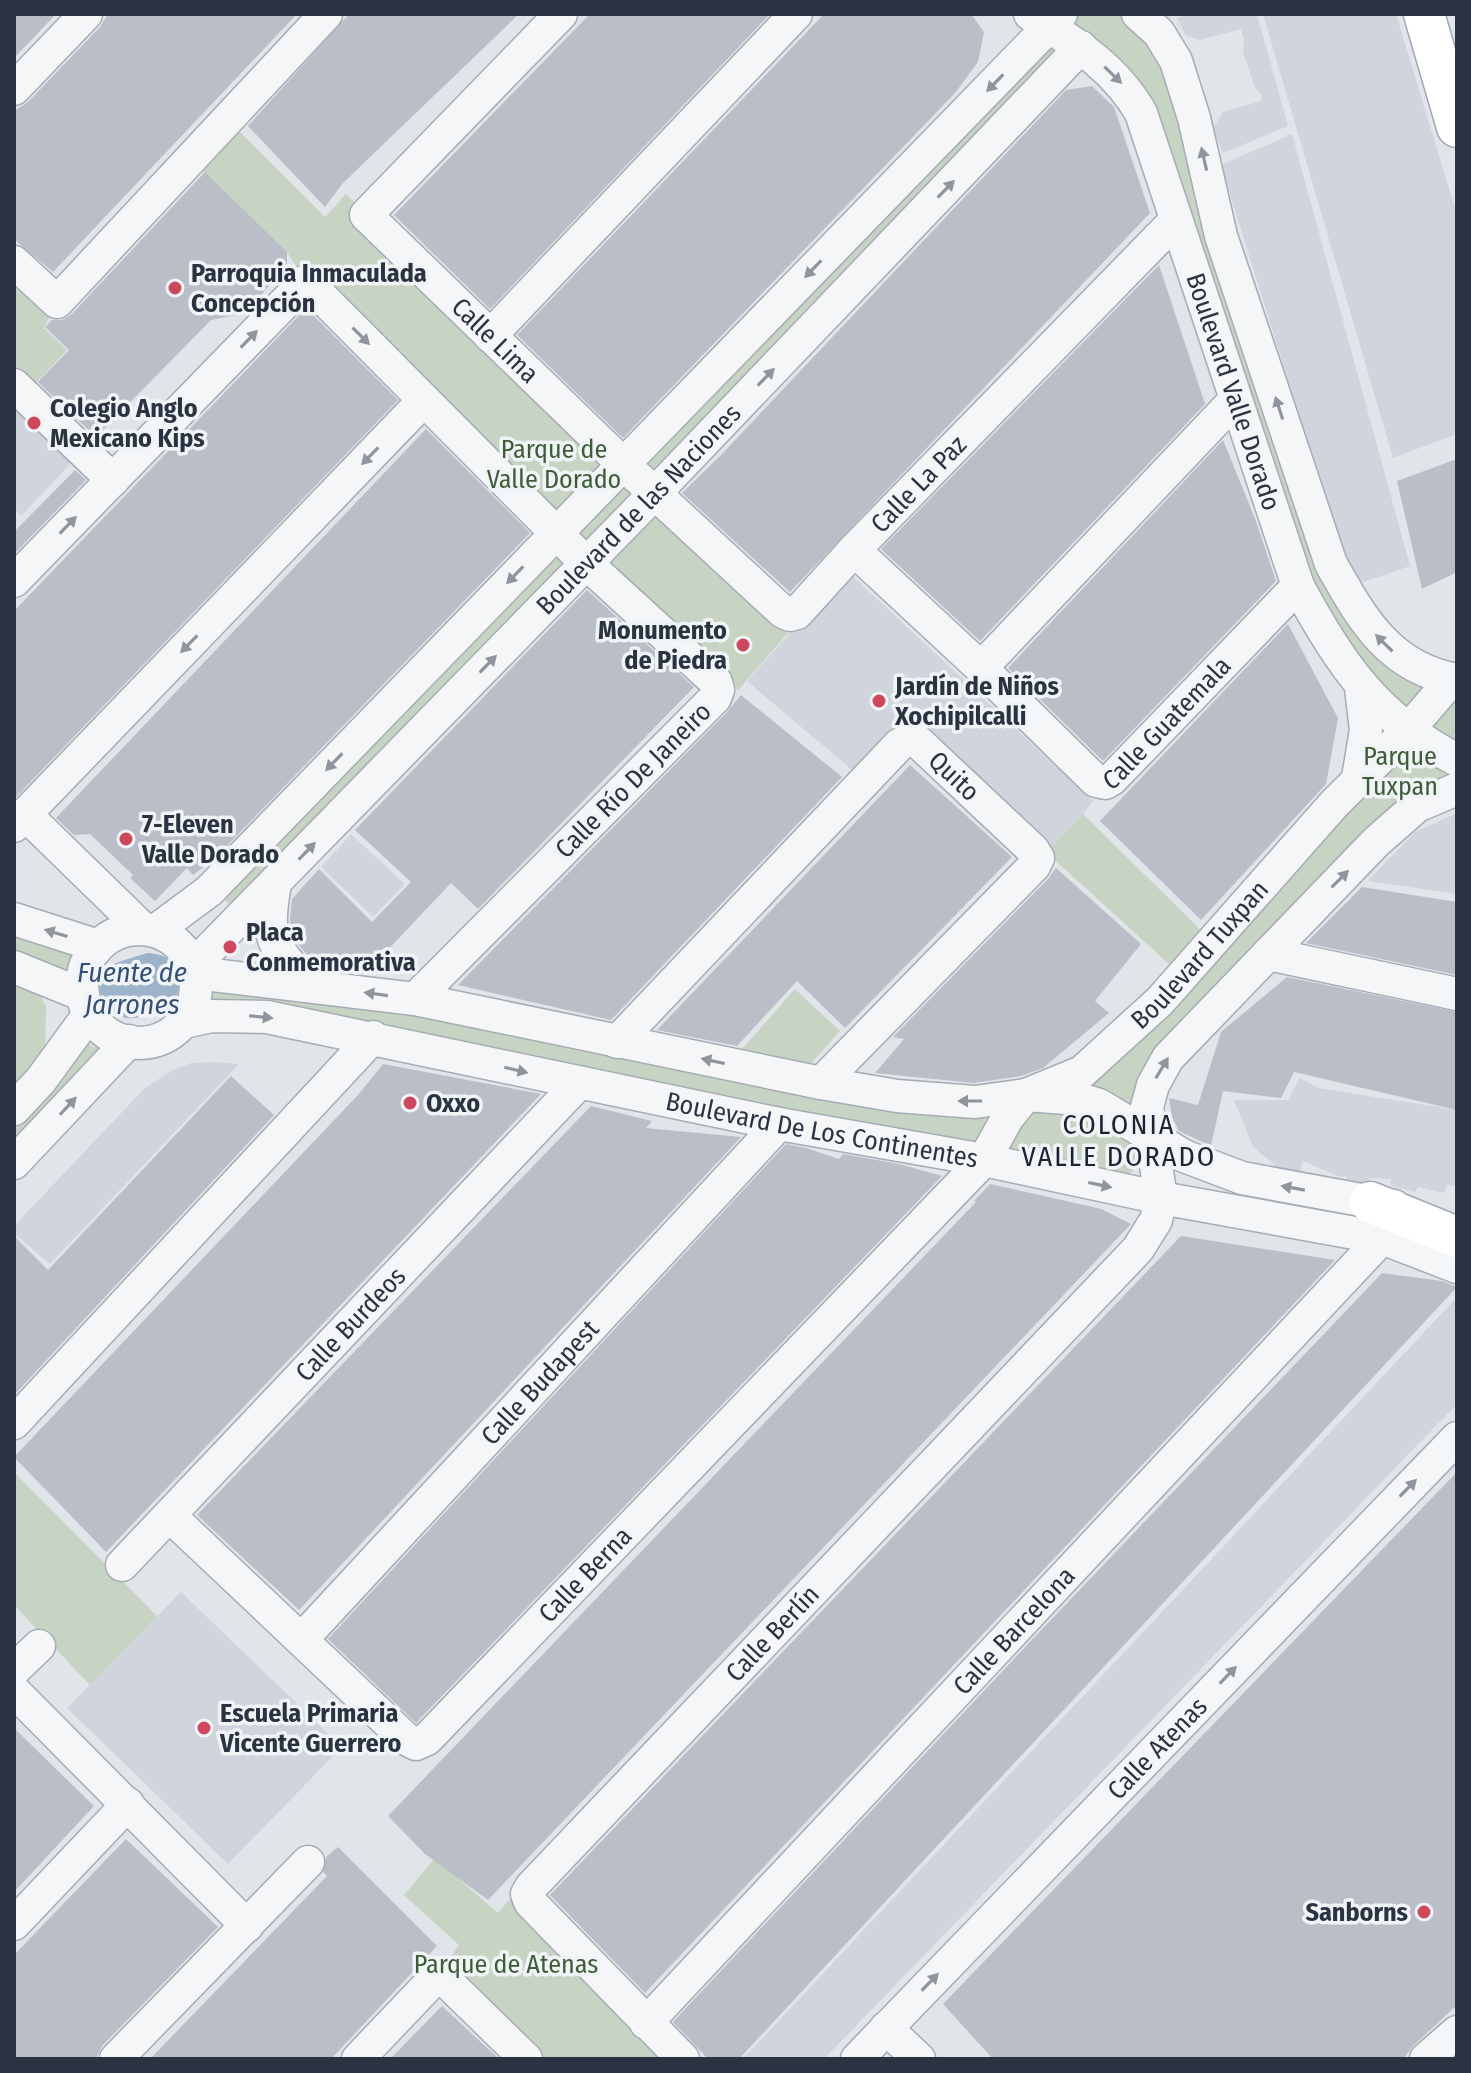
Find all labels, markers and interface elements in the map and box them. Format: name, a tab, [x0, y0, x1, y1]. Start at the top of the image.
one-way arrow	[1103, 65, 1122, 84]
one-way arrow	[986, 73, 1005, 92]
one-way arrow	[1197, 147, 1210, 172]
one-way arrow	[936, 180, 954, 199]
place label: Parroquia Inmaculada Concepción	[191, 258, 427, 319]
one-way arrow	[804, 259, 823, 278]
street label: Boulevard Valle Dorado	[1179, 269, 1287, 515]
marker: Parroquia Inmaculada Concepción	[166, 279, 184, 297]
street label: Calle Lima	[445, 292, 545, 390]
one-way arrow	[351, 326, 370, 345]
one-way arrow	[240, 330, 258, 349]
one-way arrow	[757, 368, 775, 387]
place label: Colegio Anglo Mexicano Kips	[50, 393, 205, 454]
one-way arrow	[1272, 396, 1284, 420]
street label: Boulevard de las Naciones	[530, 398, 747, 621]
marker: Colegio Anglo Mexicano Kips	[25, 414, 43, 432]
street label: Calle La Paz	[865, 429, 973, 539]
park label: Parque de Valle Dorado	[487, 434, 621, 495]
one-way arrow	[361, 446, 379, 465]
one-way arrow	[59, 516, 77, 535]
one-way arrow	[506, 566, 524, 585]
place label: Monumento de Piedra	[598, 615, 727, 676]
one-way arrow	[181, 634, 199, 653]
one-way arrow	[1375, 634, 1394, 653]
marker: Monumento de Piedra	[734, 636, 752, 654]
street label: Calle Guatemala	[1098, 650, 1238, 797]
one-way arrow	[478, 655, 497, 674]
place label: Jardín de Niños Xochipilcalli	[894, 671, 1059, 732]
marker: Jardín de Niños Xochipilcalli	[870, 692, 888, 710]
street label: Calle Río De Janeiro	[549, 696, 718, 865]
park label: Parque Tuxpan	[1362, 741, 1438, 802]
street label: Quito	[922, 745, 986, 808]
one-way arrow	[325, 752, 344, 771]
place label: 7-Eleven Valle Dorado	[141, 809, 279, 870]
marker: 7-Eleven Valle Dorado	[117, 830, 135, 848]
one-way arrow	[297, 842, 316, 861]
one-way arrow	[1330, 870, 1348, 889]
street label: Boulevard Tuxpan	[1125, 874, 1275, 1036]
place label: Placa Conmemorativa	[246, 917, 416, 978]
one-way arrow	[44, 926, 68, 938]
marker: Placa Conmemorativa	[221, 938, 239, 956]
water label: Fuente de Jarrones	[77, 956, 187, 1021]
one-way arrow	[363, 987, 388, 1000]
one-way arrow	[249, 1010, 274, 1023]
one-way arrow	[701, 1054, 726, 1067]
one-way arrow	[1155, 1057, 1169, 1079]
one-way arrow	[503, 1064, 528, 1076]
street label: Boulevard De Los Continentes	[663, 1086, 980, 1175]
place label: Oxxo	[426, 1088, 480, 1119]
marker: Oxxo	[401, 1094, 419, 1112]
one-way arrow	[957, 1095, 982, 1107]
one-way arrow	[58, 1097, 76, 1116]
district label: COLONIA VALLE DORADO	[1022, 1108, 1216, 1173]
one-way arrow	[1088, 1179, 1113, 1192]
one-way arrow	[1280, 1181, 1305, 1193]
street label: Calle Burdeos	[289, 1261, 412, 1388]
street label: Calle Budapest	[475, 1313, 606, 1451]
one-way arrow	[1399, 1479, 1417, 1498]
street label: Calle Berna	[532, 1521, 638, 1629]
street label: Calle Barcelona	[947, 1561, 1082, 1701]
street label: Calle Berlín	[720, 1579, 826, 1688]
one-way arrow	[1218, 1666, 1236, 1685]
street label: Calle Atenas	[1101, 1691, 1214, 1806]
place label: Escuela Primaria Vicente Guerrero	[219, 1698, 402, 1759]
marker: Escuela Primaria Vicente Guerrero	[195, 1719, 213, 1737]
place label: Sanborns	[1305, 1897, 1408, 1928]
marker: Sanborns	[1415, 1903, 1433, 1921]
park label: Parque de Atenas	[414, 1949, 598, 1980]
one-way arrow	[921, 1973, 939, 1992]

